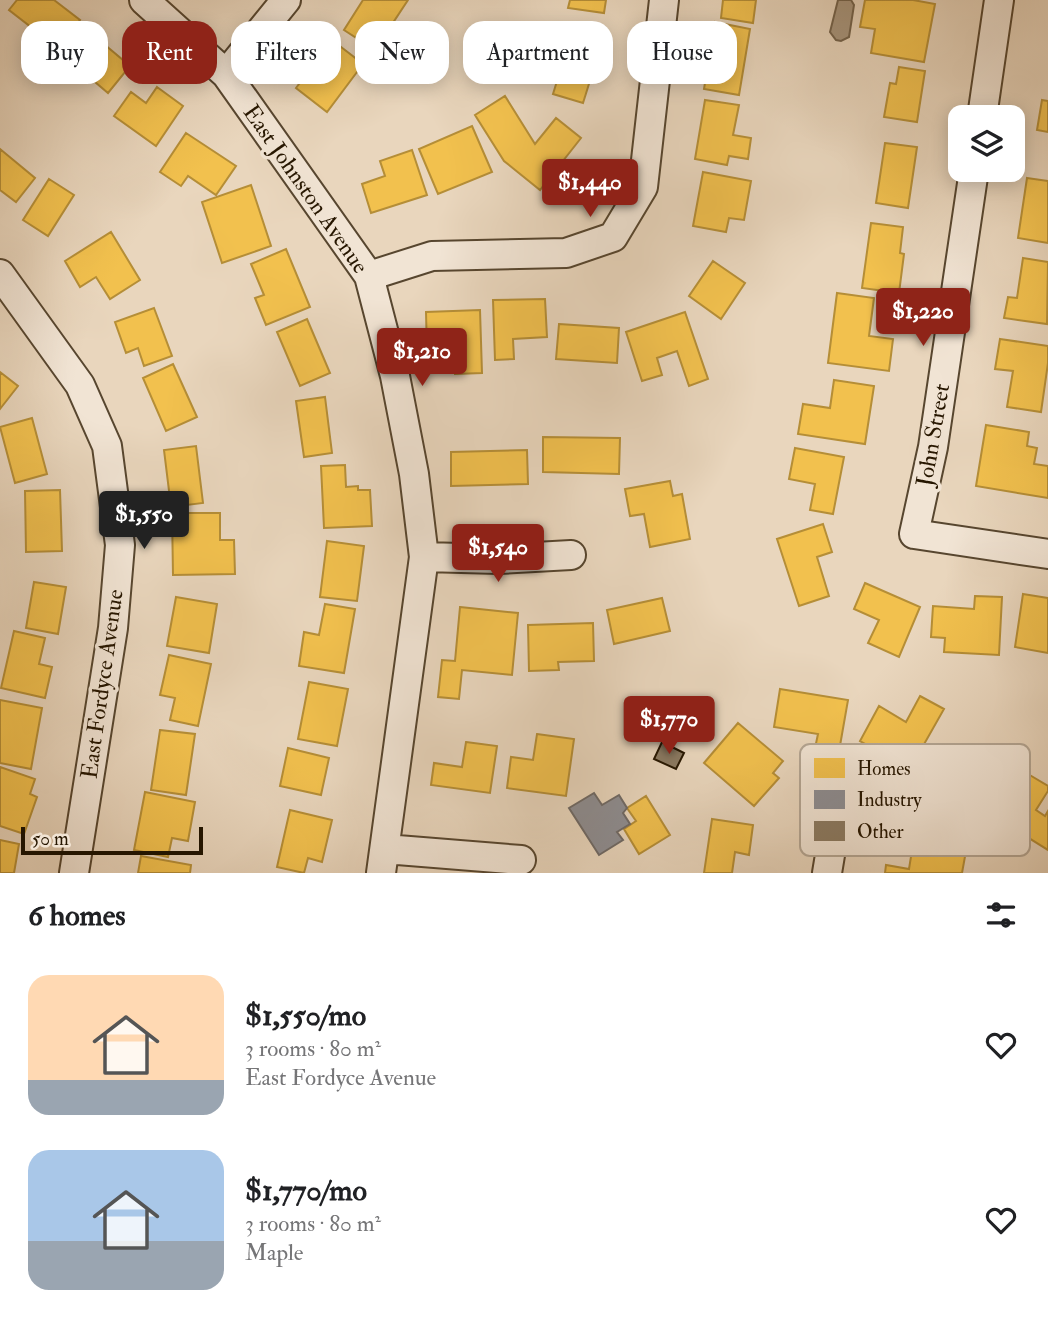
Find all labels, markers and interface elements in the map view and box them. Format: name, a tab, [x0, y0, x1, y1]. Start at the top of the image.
chip: Buy	[21, 21, 108, 84]
chip: Rent	[122, 21, 217, 84]
chip: Filters	[231, 21, 341, 84]
chip: New	[355, 21, 449, 84]
chip: Apartment	[463, 21, 613, 84]
chip: House	[627, 21, 737, 84]
street label: East Johnston Avenue	[237, 99, 375, 279]
map controls	[948, 105, 1025, 182]
button: layers	[948, 105, 1025, 182]
pin: $1,440	[533, 160, 647, 219]
text: $1,440	[558, 167, 622, 196]
pin: $1,220	[866, 288, 980, 348]
text: $1,220	[892, 296, 954, 325]
pin: $1,210	[365, 328, 479, 388]
text: $1,210	[393, 336, 451, 365]
street label: John Street	[910, 381, 956, 490]
pin: $1,550	[87, 491, 201, 551]
text: $1,550	[115, 499, 173, 528]
pin: $1,540	[441, 524, 555, 584]
text: $1,540	[468, 532, 528, 561]
street label: East Fordyce Avenue	[74, 587, 130, 781]
pin: $1,770	[612, 696, 726, 756]
text: $1,770	[640, 704, 698, 733]
legend	[800, 744, 1030, 856]
text: Homes	[857, 757, 911, 781]
text: Industry	[857, 788, 922, 812]
text: Other	[857, 820, 904, 844]
scale bar	[21, 824, 203, 856]
text: 50 m	[32, 827, 69, 851]
icon: filters	[982, 896, 1020, 934]
text: 6 homes	[28, 897, 126, 934]
text: $1,550/mo	[245, 997, 366, 1034]
icon: home	[84, 1003, 168, 1087]
icon: heart	[982, 1026, 1020, 1064]
text: 3 rooms · 80 m²	[245, 1034, 381, 1063]
text: East Fordyce Avenue	[245, 1063, 436, 1092]
text: $1,770/mo	[245, 1172, 367, 1209]
icon: home	[84, 1178, 168, 1262]
icon: heart	[982, 1201, 1020, 1239]
text: 3 rooms · 80 m²	[245, 1209, 381, 1238]
text: Maple	[245, 1238, 303, 1267]

